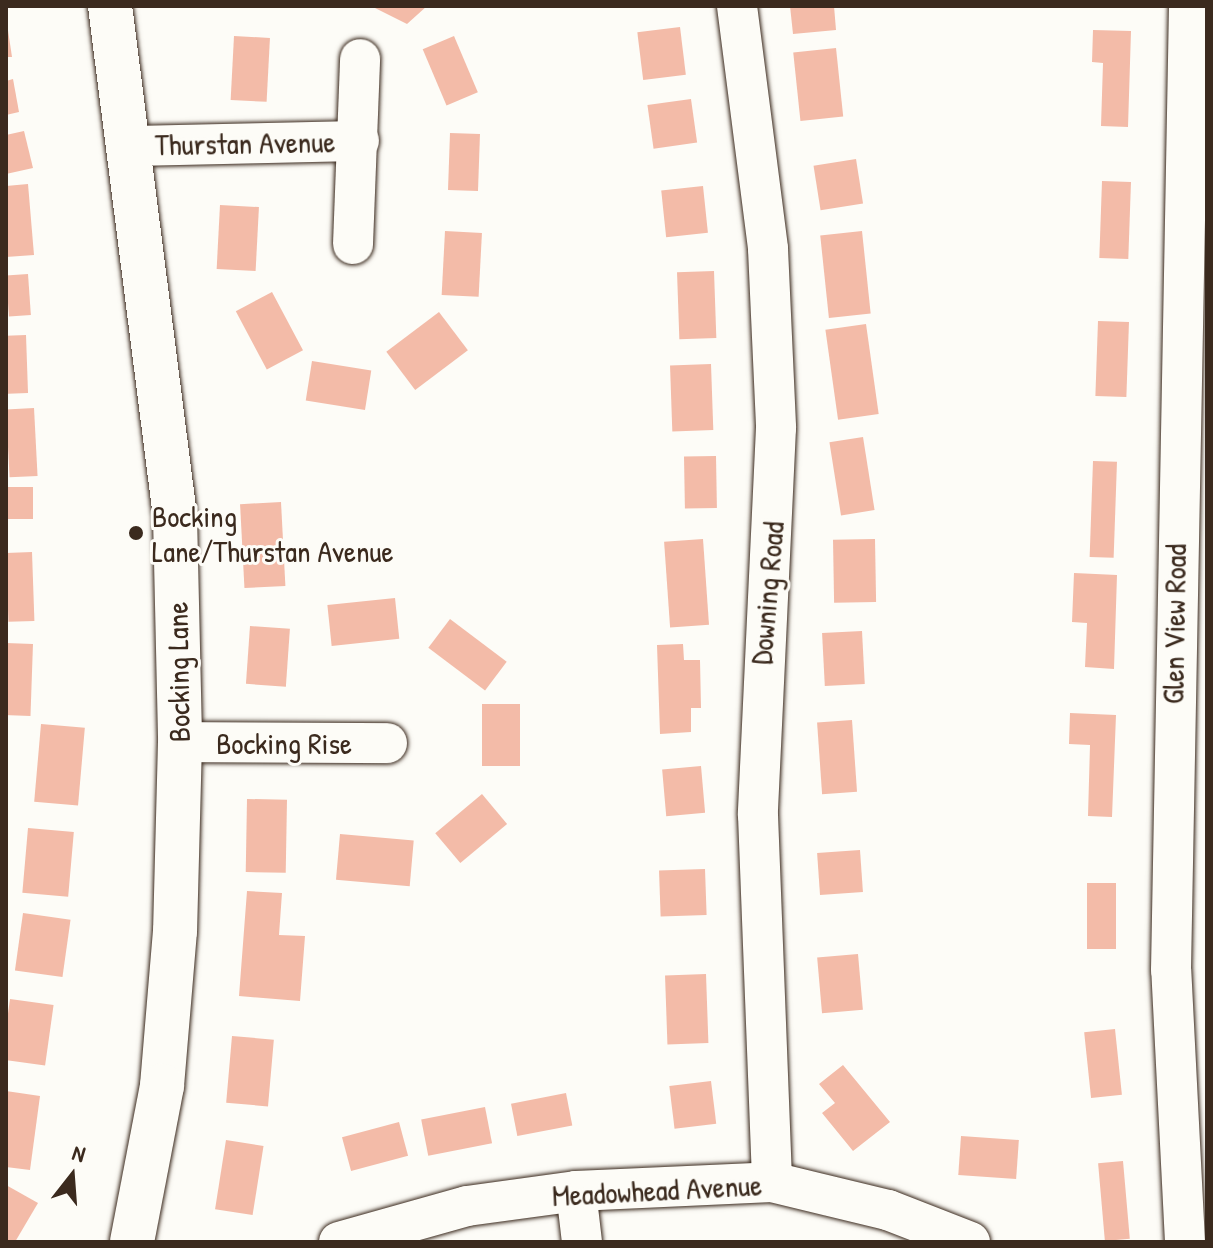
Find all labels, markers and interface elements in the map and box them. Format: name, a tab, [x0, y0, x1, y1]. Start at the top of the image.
street label: Thurstan Avenue	[155, 123, 335, 163]
place label: Bocking Lane/Thurstan Avenue	[152, 498, 393, 568]
street label: Downing Road	[743, 520, 791, 666]
marker: Bocking Lane/Thurstan Avenue	[127, 524, 145, 542]
street label: Glen View Road	[1155, 544, 1193, 704]
street label: Bocking Lane	[159, 602, 197, 742]
street label: Bocking Rise	[216, 725, 352, 761]
north arrow	[32, 1136, 112, 1216]
text: N	[69, 1137, 89, 1169]
street label: Meadowhead Avenue	[551, 1167, 763, 1213]

